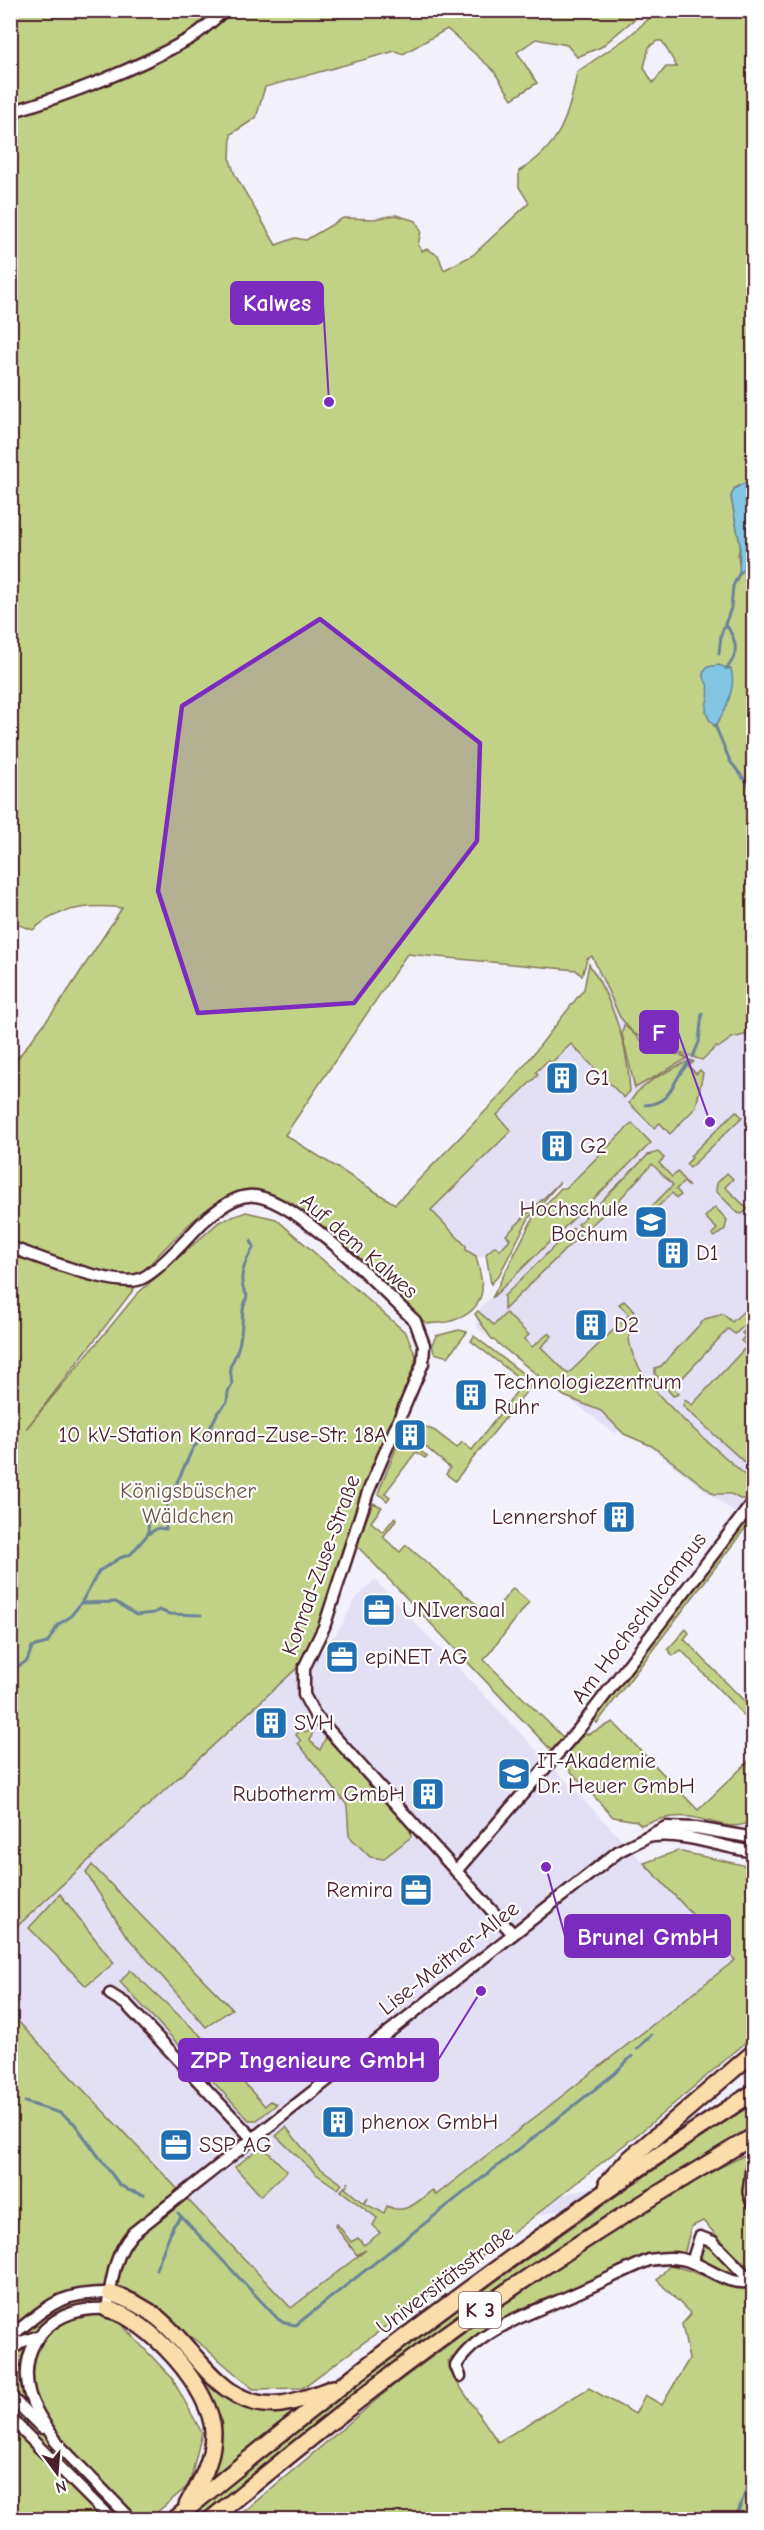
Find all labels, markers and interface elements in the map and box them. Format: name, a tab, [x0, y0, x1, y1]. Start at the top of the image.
callout: Kalwes	[231, 282, 323, 324]
text: Kalwes	[243, 289, 311, 317]
callout: F	[640, 1011, 678, 1053]
text: F	[652, 1019, 666, 1047]
building icon: G1	[544, 1060, 580, 1096]
place label: G1	[585, 1065, 609, 1091]
building icon: G2	[539, 1128, 575, 1164]
place label: G2	[580, 1133, 607, 1159]
street label: Auf dem Kalwes	[295, 1188, 423, 1304]
place label: Hochschule Bochum	[519, 1196, 628, 1247]
school or university icon: Hochschule Bochum	[633, 1204, 669, 1240]
building icon: D1	[655, 1235, 691, 1271]
place label: D1	[696, 1240, 719, 1266]
building icon: D2	[573, 1307, 609, 1343]
place label: D2	[614, 1312, 639, 1338]
place label: Technologiezentrum Ruhr	[494, 1369, 682, 1420]
building icon: Technologiezentrum Ruhr	[453, 1377, 489, 1413]
building icon: 10 kV-Station Konrad-Zuse-Str. 18A	[392, 1417, 428, 1453]
place label: 10 kV-Station Konrad-Zuse-Str. 18A	[58, 1422, 387, 1448]
street label: Konrad-Zuse-Straße	[276, 1471, 366, 1659]
park label: Königsbüscher Wäldchen	[120, 1478, 256, 1529]
building icon: Lennershof	[601, 1499, 637, 1535]
place label: Lennershof	[492, 1504, 598, 1530]
street label: Am Hochschulcampus	[566, 1527, 712, 1709]
office icon: UNIversaal	[361, 1592, 397, 1628]
place label: UNIversaal	[402, 1597, 505, 1623]
office icon: epiNET AG	[324, 1639, 360, 1675]
place label: epiNET AG	[365, 1644, 468, 1670]
building icon: SVH	[253, 1705, 289, 1741]
place label: SVH	[294, 1710, 334, 1736]
place label: IT-Akademie Dr. Heuer GmbH	[537, 1748, 695, 1799]
school or university icon: IT-Akademie Dr. Heuer GmbH	[496, 1756, 532, 1792]
building icon: Rubotherm GmbH	[410, 1776, 446, 1812]
place label: Rubotherm GmbH	[232, 1781, 405, 1807]
office icon: Remira	[398, 1872, 434, 1908]
place label: Remira	[326, 1877, 393, 1903]
street label: Lise-Meitner-Allee	[374, 1895, 524, 2021]
callout: Brunel GmbH	[565, 1915, 730, 1957]
text: Brunel GmbH	[577, 1923, 719, 1951]
callout: ZPP Ingenieure GmbH	[179, 2039, 438, 2081]
text: ZPP Ingenieure GmbH	[191, 2046, 425, 2074]
building icon: phenox GmbH	[320, 2104, 356, 2140]
place label: phenox GmbH	[361, 2109, 498, 2135]
office icon: SSP AG	[158, 2127, 194, 2163]
place label: SSP AG	[199, 2132, 271, 2158]
street label: Universitätsstraße	[371, 2220, 519, 2340]
road number: K 3	[459, 2292, 501, 2328]
north arrow	[27, 2443, 87, 2503]
text: N	[53, 2476, 68, 2497]

